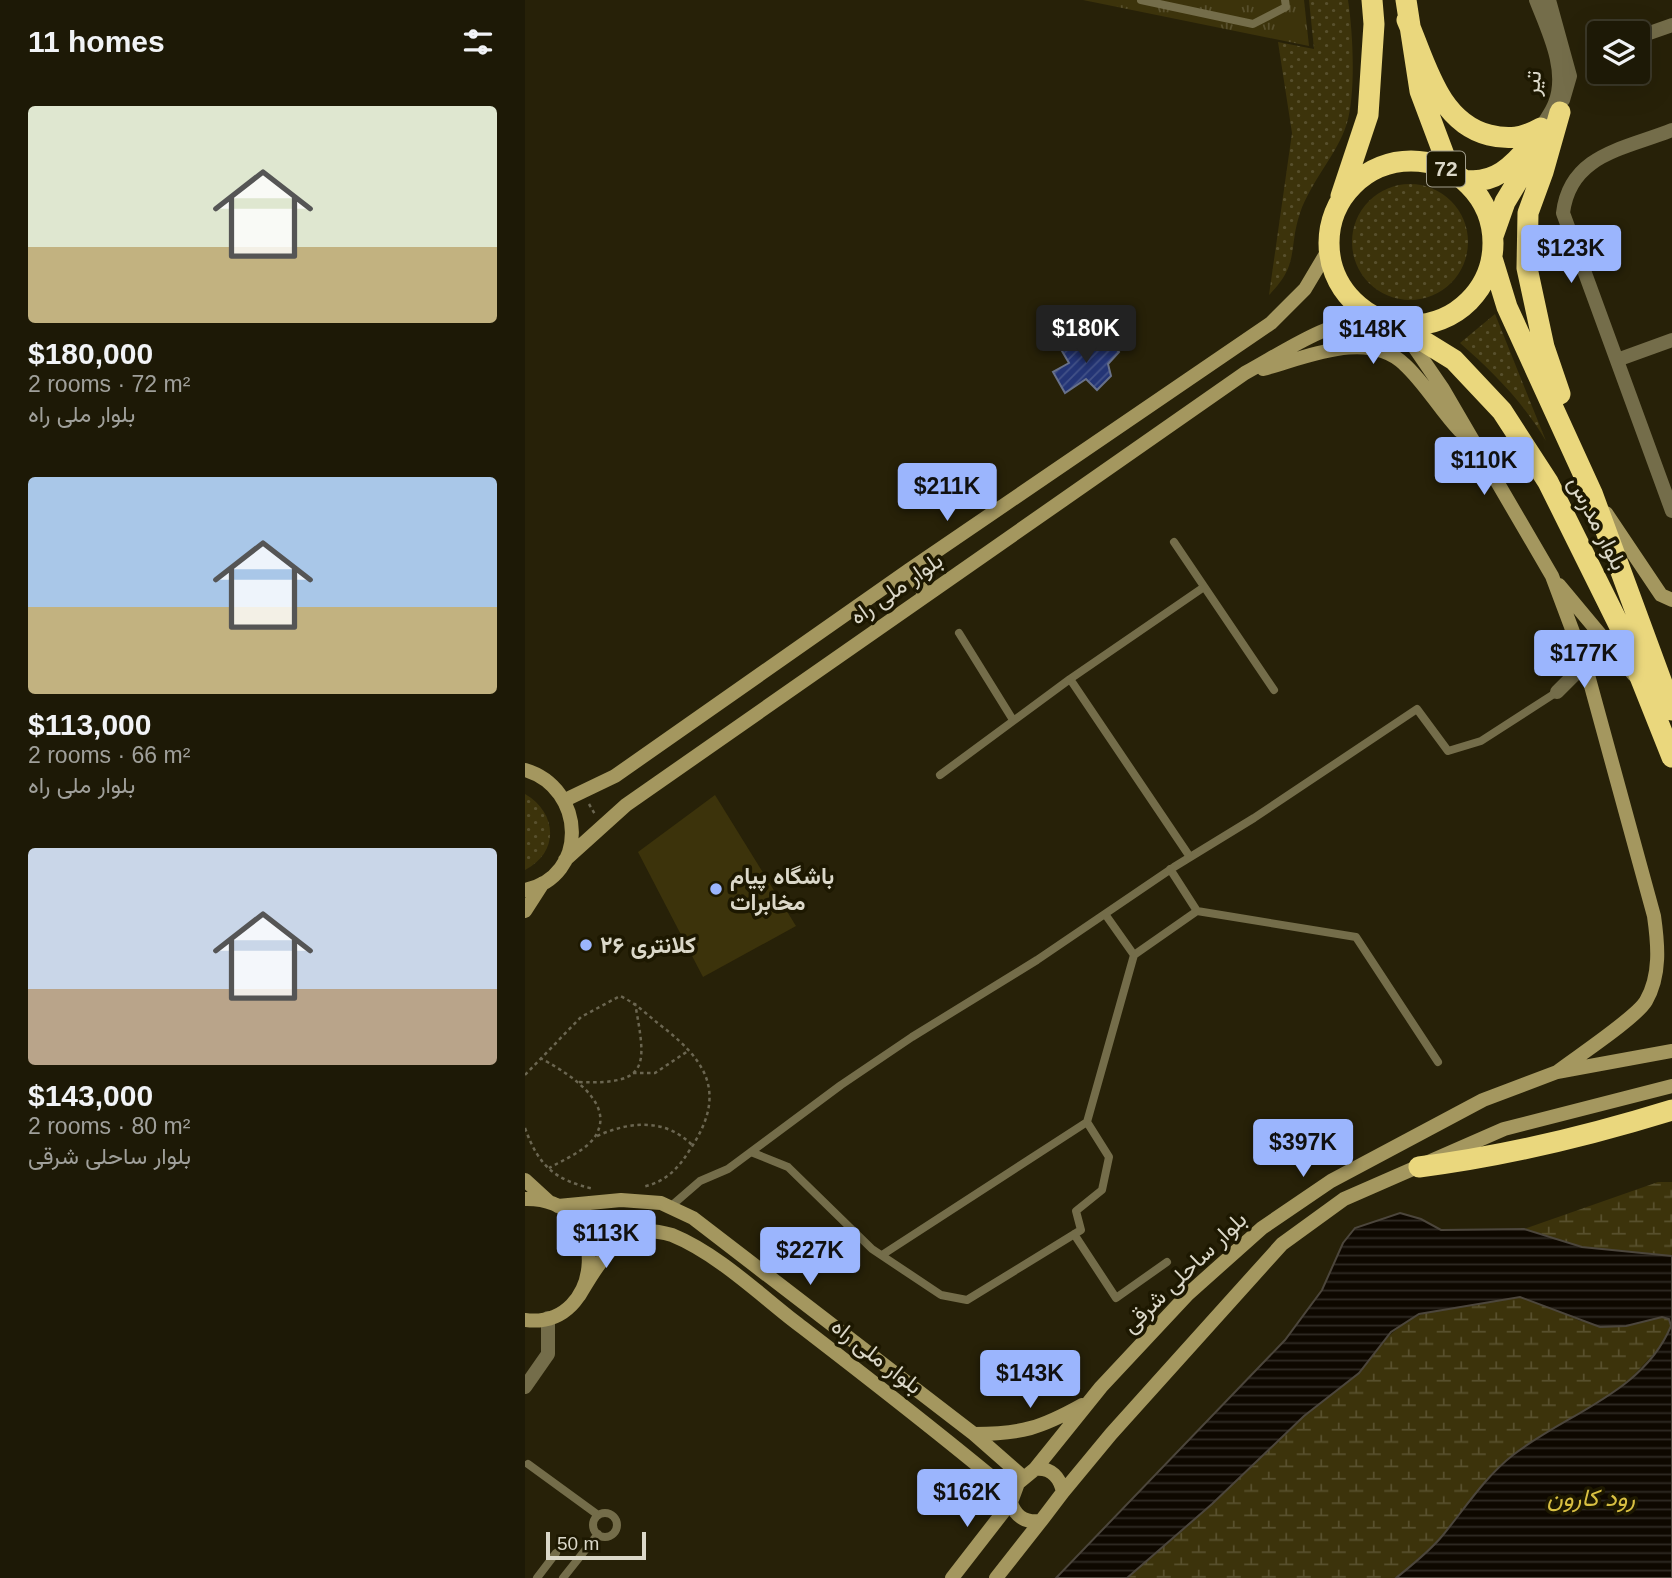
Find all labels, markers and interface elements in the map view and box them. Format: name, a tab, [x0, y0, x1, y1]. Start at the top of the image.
map controls	[1587, 21, 1650, 84]
button: layers	[1587, 21, 1650, 84]
icon: filters	[459, 23, 497, 61]
text: 11 homes	[28, 25, 165, 58]
street label: تیر	[1518, 69, 1548, 98]
icon: home	[200, 151, 326, 277]
road number: 72	[1427, 152, 1465, 186]
pin: $123K	[1522, 226, 1620, 285]
text: $123K	[1537, 235, 1605, 261]
pin: $180K	[1037, 306, 1135, 365]
pin: $148K	[1324, 306, 1422, 366]
text: $180K	[1052, 315, 1120, 341]
text: $148K	[1339, 316, 1407, 342]
text: $180,000	[28, 337, 153, 370]
text: 2 rooms · 72 m²	[28, 371, 190, 397]
text: بلوار ملی راه	[28, 401, 135, 427]
pin: $110K	[1435, 438, 1533, 497]
text: $110K	[1451, 447, 1517, 473]
pin: $211K	[898, 463, 996, 523]
street label: بلوار مدرس	[1562, 472, 1633, 575]
text: $211K	[914, 473, 980, 499]
icon: home	[200, 522, 326, 648]
street label: بلوار ملی راه	[845, 547, 948, 631]
pin: $177K	[1535, 630, 1633, 690]
text: $177K	[1550, 640, 1618, 666]
text: $113,000	[28, 708, 151, 741]
text: 2 rooms · 66 m²	[28, 742, 190, 768]
text: بلوار ملی راه	[28, 772, 135, 798]
place label: باشگاه پیام مخابرات	[730, 863, 834, 917]
marker: باشگاه پیام مخابرات	[708, 881, 724, 897]
icon: home	[200, 893, 326, 1019]
place label: کلانتری ۲۶	[600, 932, 696, 960]
marker: کلانتری ۲۶	[578, 937, 594, 953]
text: $143,000	[28, 1079, 153, 1112]
text: 2 rooms · 80 m²	[28, 1113, 190, 1139]
pin: $397K	[1254, 1120, 1352, 1179]
text: $397K	[1269, 1129, 1337, 1155]
text: بلوار ساحلی شرقی	[28, 1143, 191, 1169]
street label: بلوار ساحلی شرقی	[1116, 1206, 1253, 1339]
pin: $113K	[557, 1210, 655, 1270]
text: $113K	[573, 1220, 639, 1246]
pin: $227K	[761, 1228, 859, 1287]
text: $227K	[776, 1237, 844, 1263]
street label: بلوار ملی راه	[826, 1313, 927, 1401]
pin: $143K	[981, 1350, 1079, 1410]
text: $143K	[996, 1360, 1064, 1386]
pin: $162K	[918, 1470, 1016, 1529]
text: $162K	[933, 1479, 1001, 1505]
water label: رود کارون	[1547, 1484, 1635, 1513]
scale bar	[546, 1529, 646, 1561]
text: 50 m	[557, 1533, 599, 1554]

